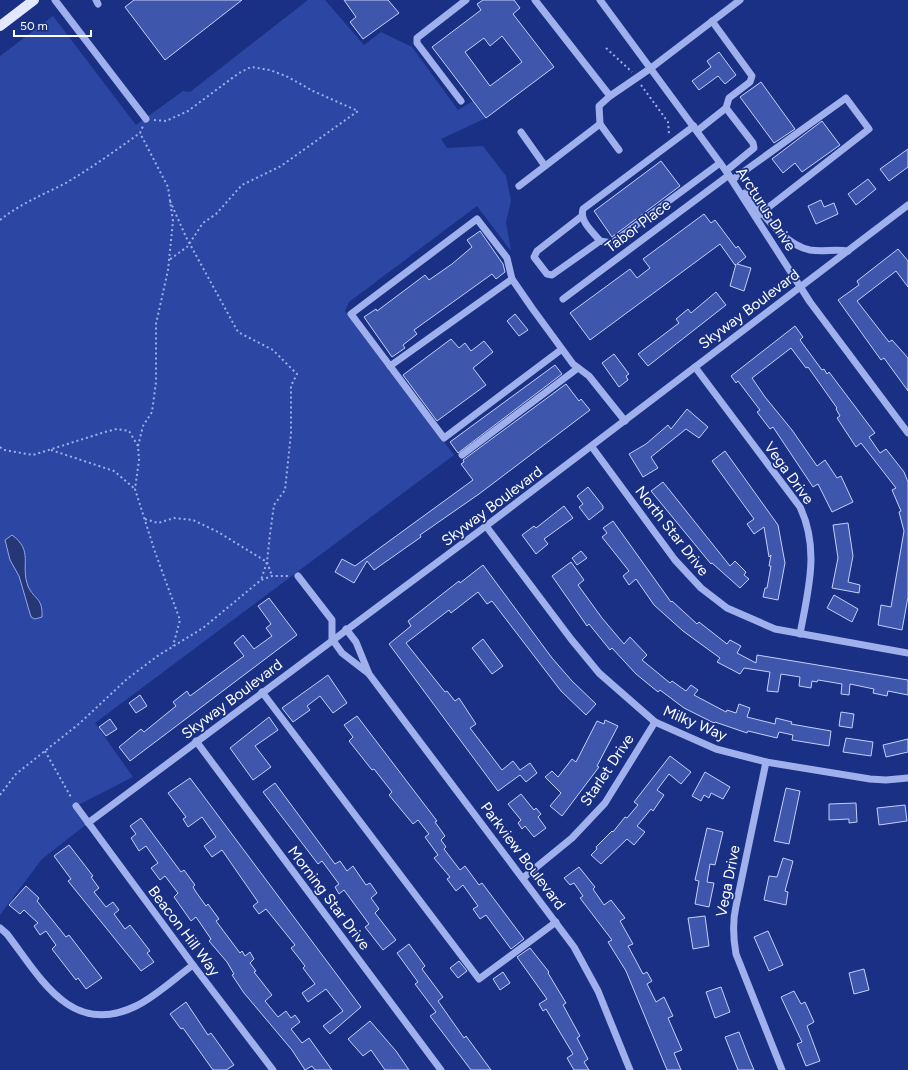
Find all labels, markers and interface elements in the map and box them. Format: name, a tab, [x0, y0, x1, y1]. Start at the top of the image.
scale bar	[14, 12, 91, 38]
text: 50 m	[20, 19, 48, 33]
street label: Arcturus Drive	[732, 164, 800, 254]
street label: Tabor Place	[602, 196, 674, 256]
street label: Skyway Boulevard	[695, 265, 803, 353]
street label: Vega Drive	[760, 438, 818, 508]
street label: Skyway Boulevard	[438, 462, 546, 550]
street label: North Star Drive	[631, 482, 713, 580]
street label: Skyway Boulevard	[178, 655, 286, 743]
street label: Milky Way	[660, 702, 730, 745]
street label: Starlet Drive	[576, 731, 638, 809]
street label: Parkview Boulevard	[477, 799, 569, 913]
street label: Morning Star Drive	[284, 843, 374, 953]
street label: Vega Drive	[712, 844, 744, 918]
street label: Beacon Hill Way	[144, 882, 224, 980]

